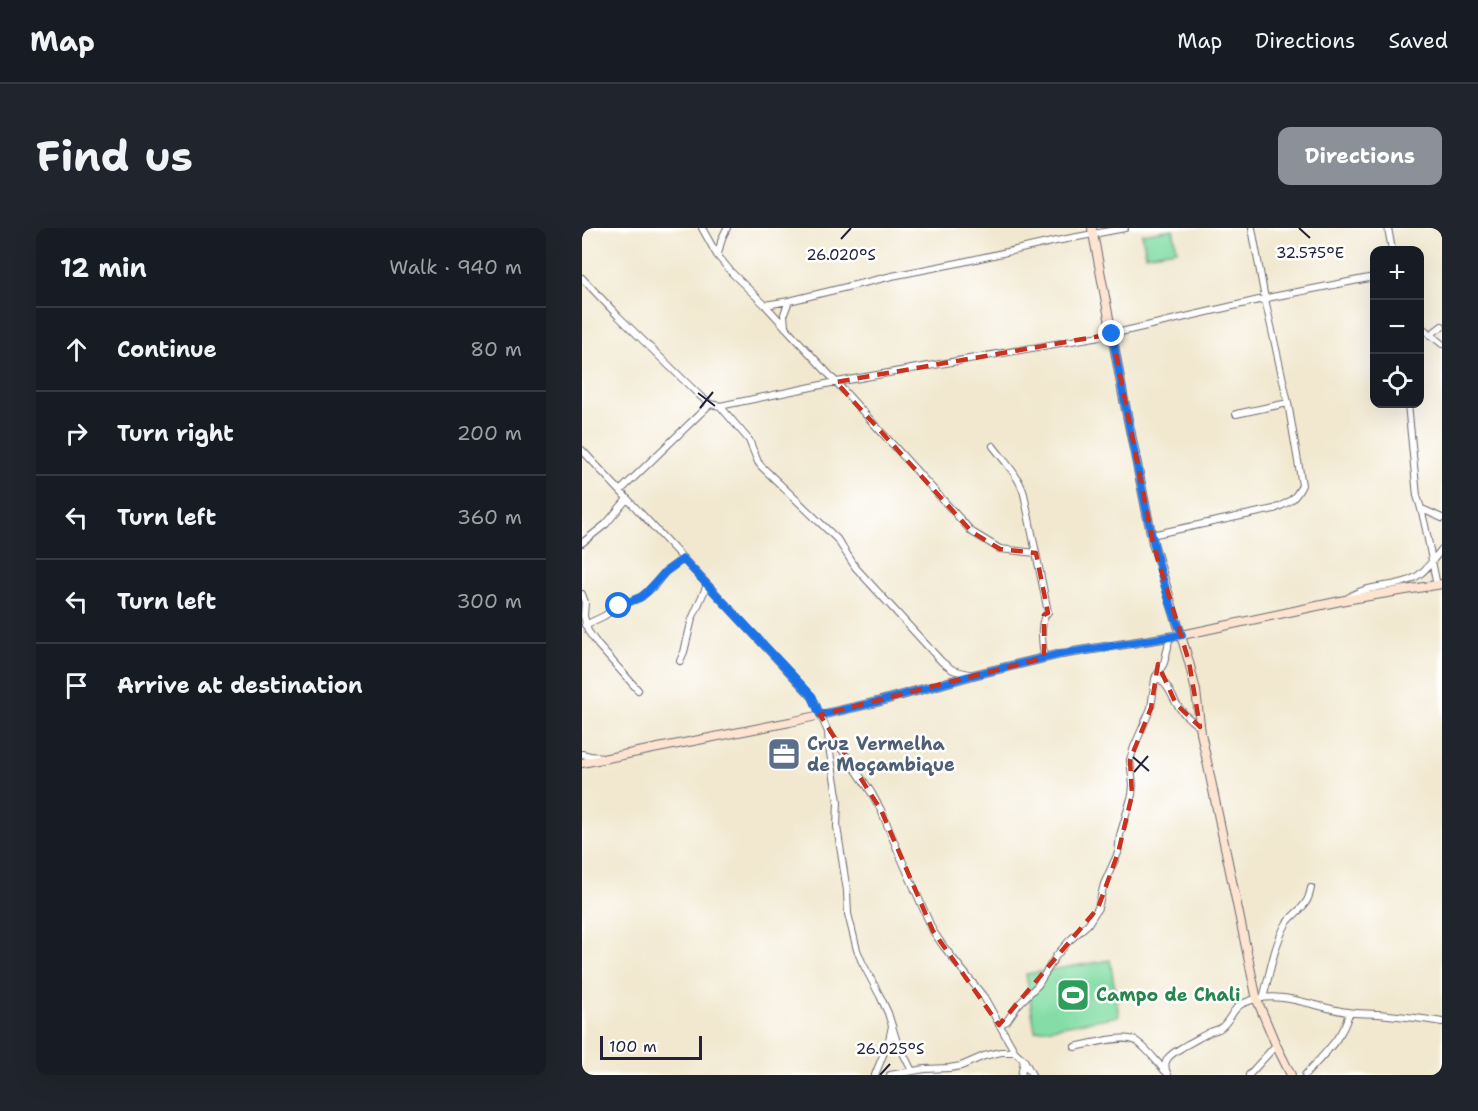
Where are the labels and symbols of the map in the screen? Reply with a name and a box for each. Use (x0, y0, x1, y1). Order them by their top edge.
text: 32.575°E (1276, 243, 1344, 263)
text: 26.020°S (806, 245, 876, 265)
route end (1098, 320, 1124, 346)
route start (605, 592, 631, 618)
place label: Cruz Vermelha de Moçambique (807, 732, 955, 777)
office icon: Cruz Vermelha de Moçambique (766, 736, 802, 772)
sports icon: Campo de Chali (1055, 977, 1091, 1013)
place label: Campo de Chali (1096, 983, 1240, 1007)
scale bar (600, 1033, 702, 1060)
text: 26.025°S (856, 1039, 924, 1059)

